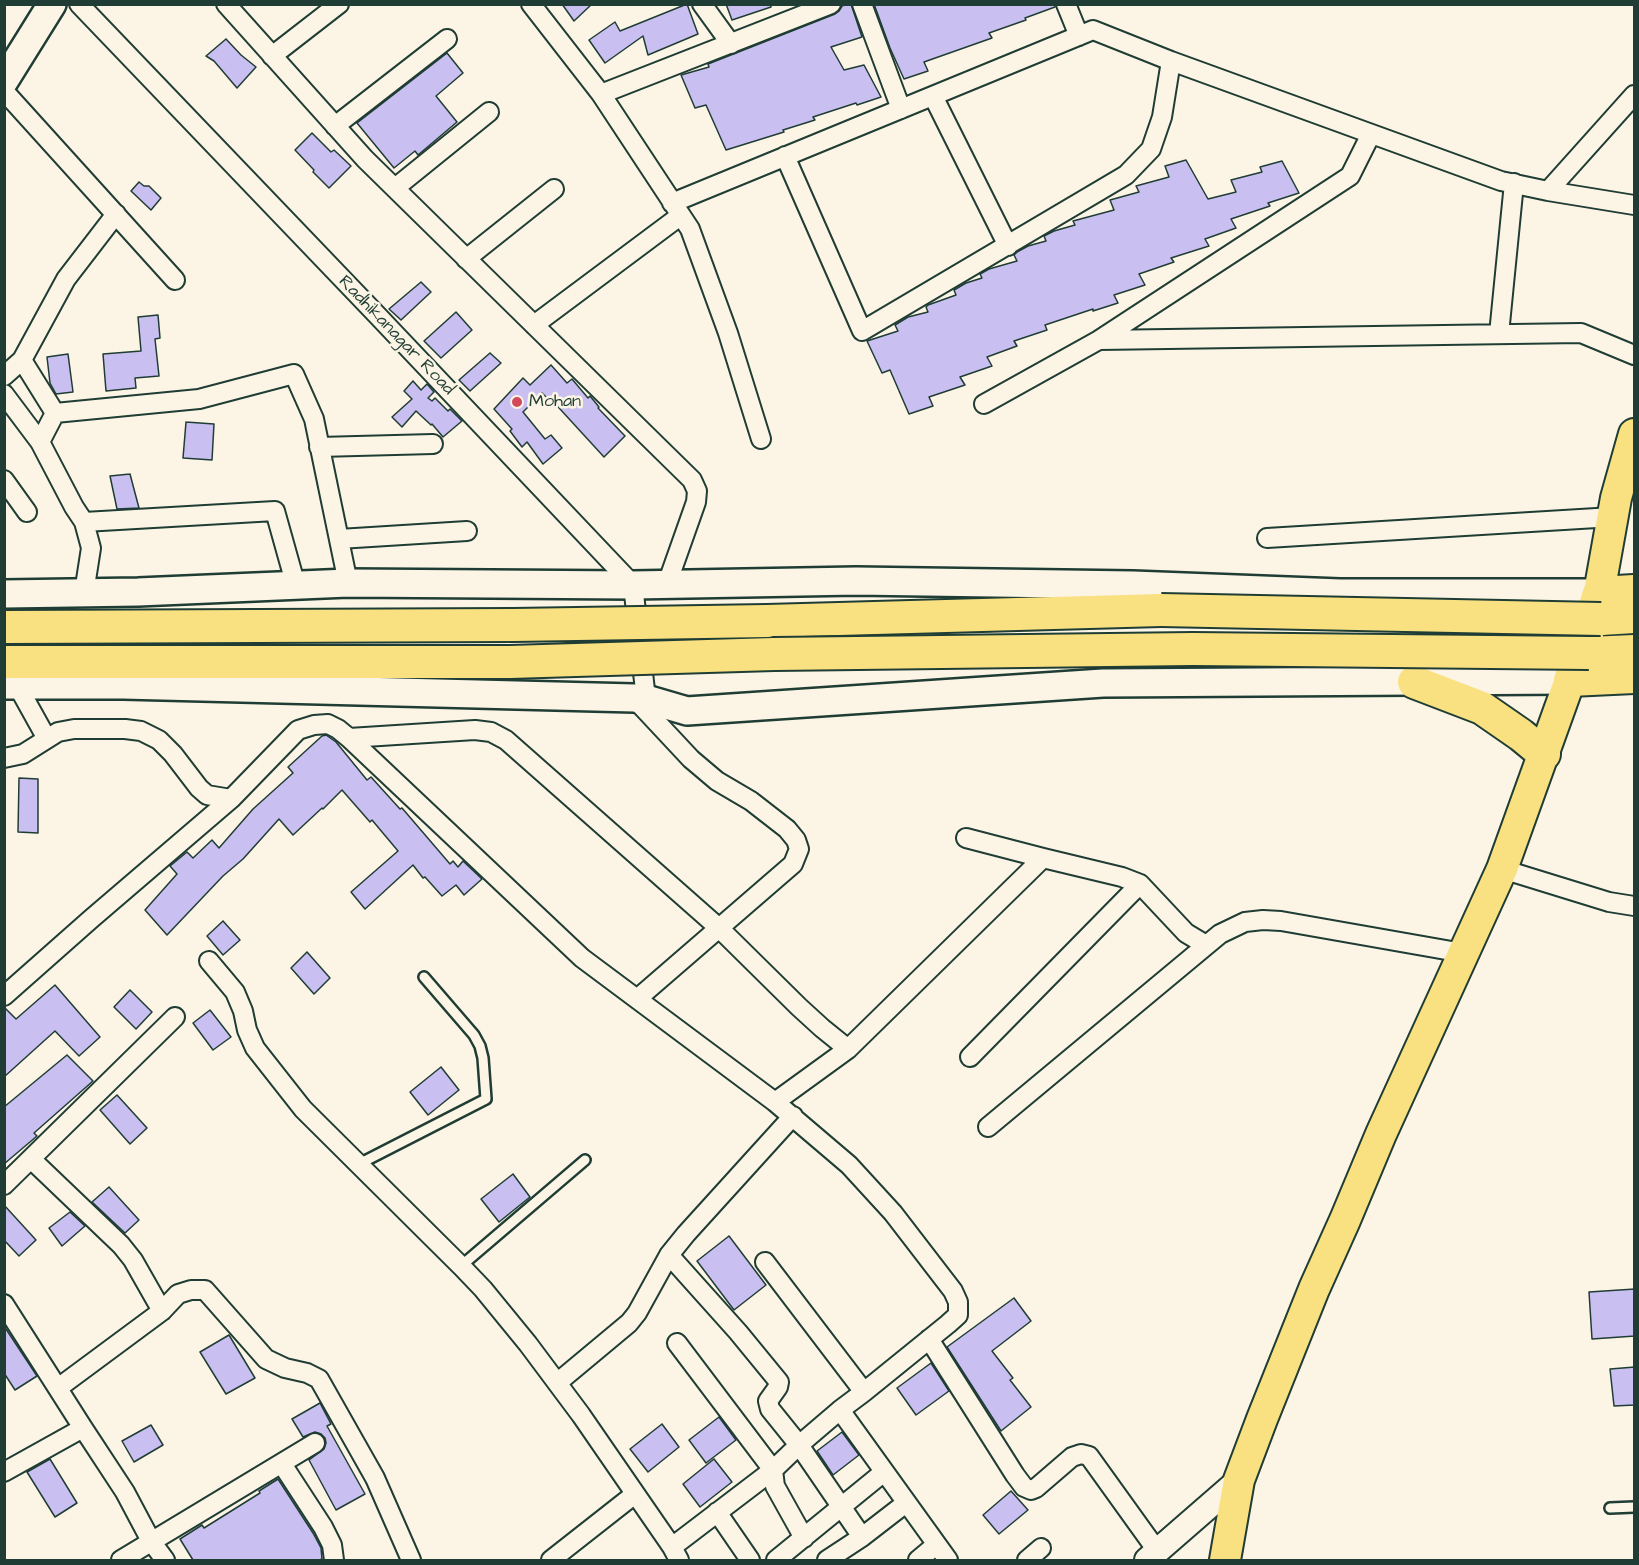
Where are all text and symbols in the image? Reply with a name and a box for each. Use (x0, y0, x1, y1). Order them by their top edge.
street label: Radhikanagar Road (333, 272, 459, 400)
place label: Mohan (529, 391, 581, 413)
marker: Mohan (510, 395, 524, 409)

